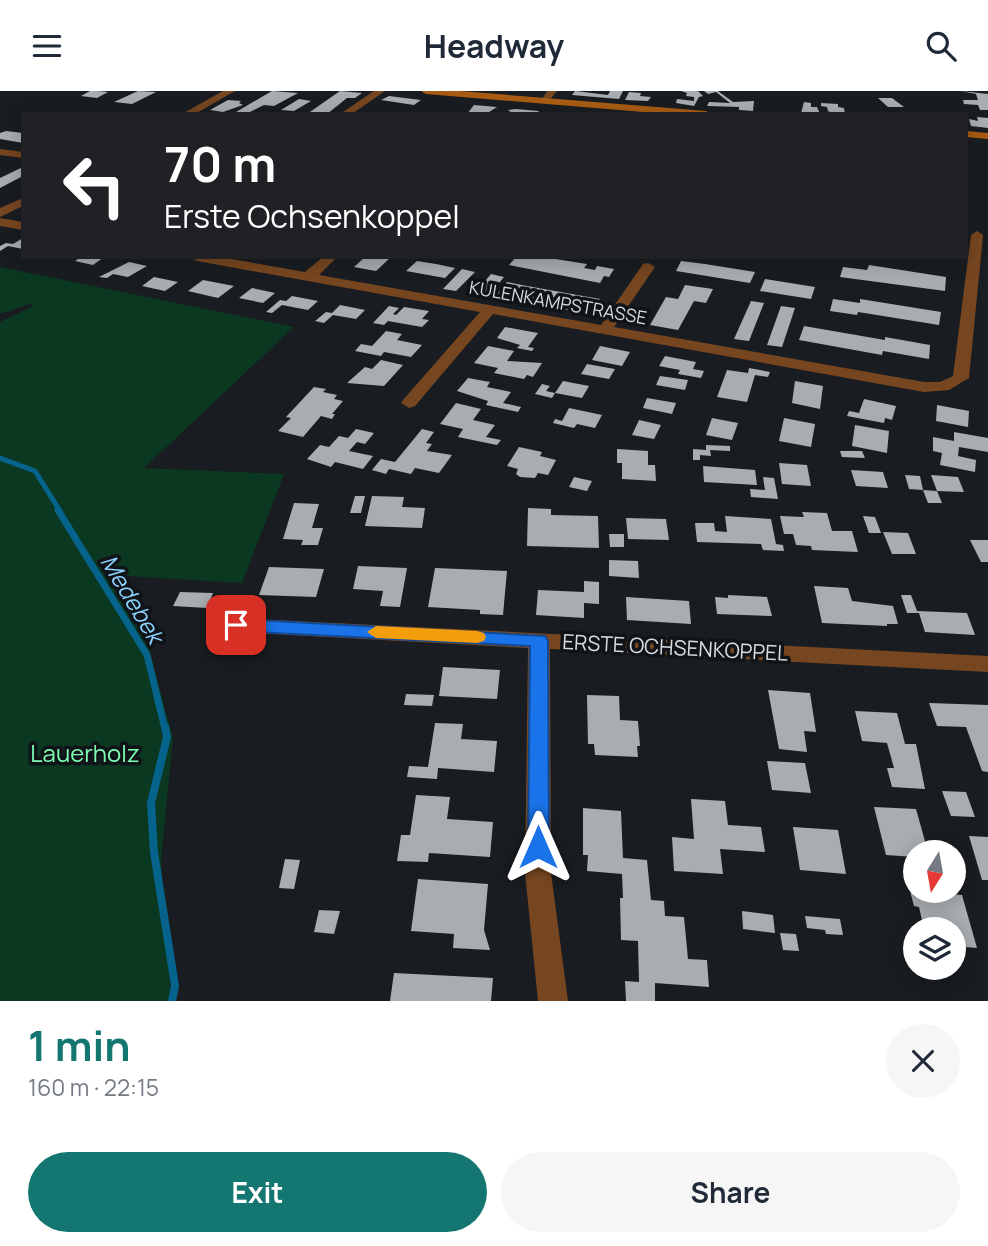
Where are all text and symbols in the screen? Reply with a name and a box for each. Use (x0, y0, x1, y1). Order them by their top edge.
text: Headway (424, 24, 564, 68)
icon: menu (28, 27, 66, 65)
icon: search (922, 27, 960, 65)
text: 70 m (164, 130, 276, 197)
icon: left (49, 140, 140, 231)
text: Erste Ochsenkoppel (164, 194, 460, 238)
street label: KULENKAMPSTRASSE (467, 275, 649, 329)
water label: Medebek (94, 548, 174, 652)
pin (206, 595, 266, 655)
icon: arrive (217, 606, 255, 644)
street label: ERSTE OCHSENKOPPEL (562, 627, 789, 667)
park label: Lauerholz (30, 736, 140, 769)
position arrow (501, 810, 575, 884)
north arrow (903, 840, 966, 903)
map controls (903, 840, 966, 980)
button: layers (903, 917, 966, 980)
text: 1 min (28, 1016, 131, 1074)
button: close (886, 1024, 960, 1098)
text: 160 m · 22:15 (28, 1071, 159, 1103)
button: Exit (28, 1152, 487, 1232)
button: Share (501, 1152, 960, 1232)

